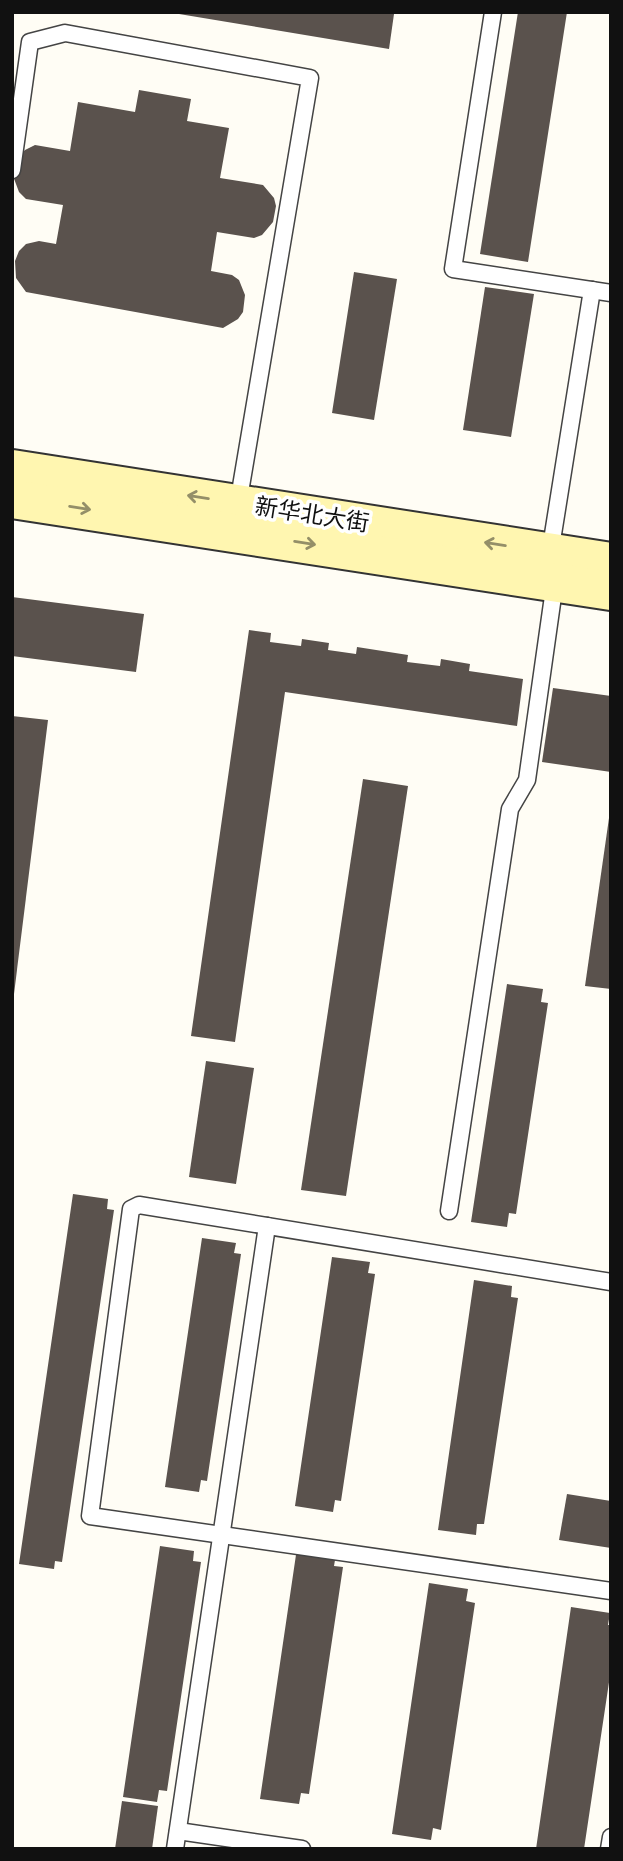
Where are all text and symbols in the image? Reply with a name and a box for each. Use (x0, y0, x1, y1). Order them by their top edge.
one-way arrow (187, 491, 209, 504)
street label: 新华北大街 (253, 494, 371, 536)
one-way arrow (68, 502, 91, 515)
one-way arrow (293, 537, 315, 550)
one-way arrow (484, 537, 507, 550)

